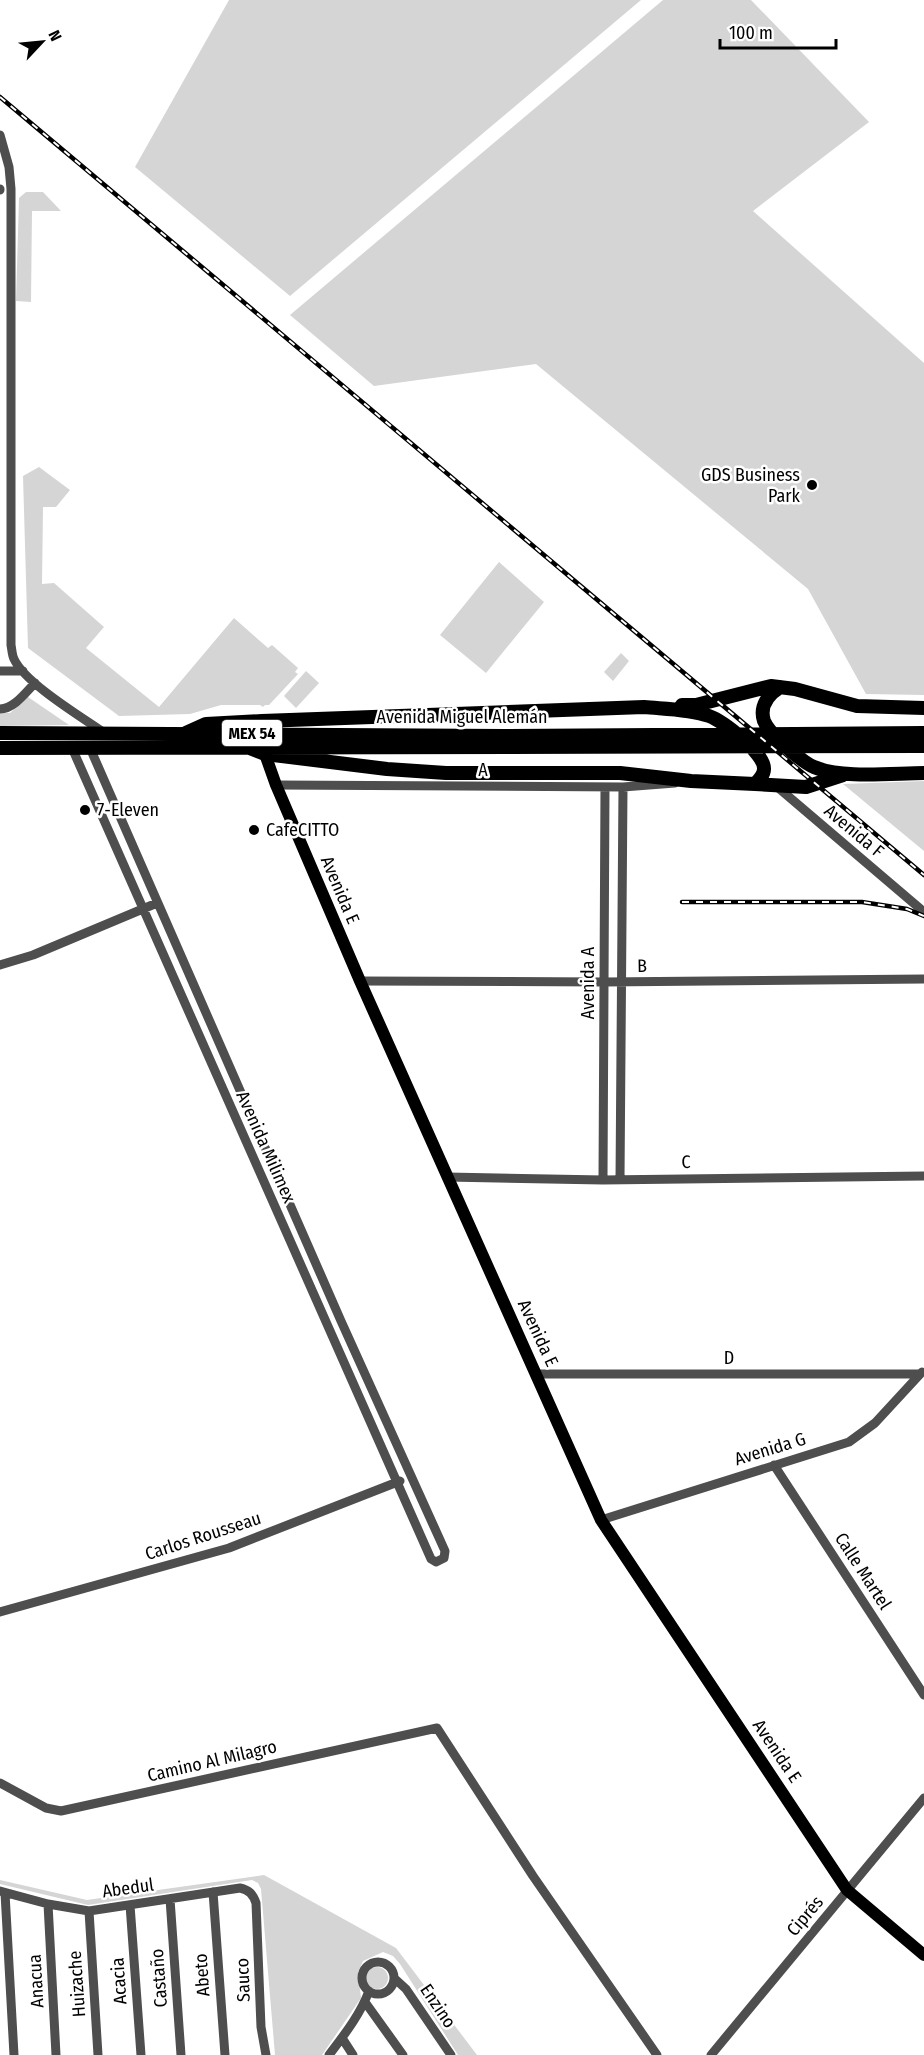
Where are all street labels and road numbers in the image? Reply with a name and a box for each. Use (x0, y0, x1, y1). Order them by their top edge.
street label: Avenida Miguel Alemán (376, 706, 548, 728)
road number: MEX 54 (222, 720, 282, 746)
street label: A (478, 759, 488, 781)
street label: Avenida F (820, 800, 888, 862)
street label: Avenida E (316, 853, 364, 927)
street label: Avenida A (577, 946, 599, 1019)
street label: B (637, 955, 647, 977)
street label: Avenida Milimex (232, 1088, 301, 1206)
street label: C (681, 1151, 691, 1173)
street label: Avenida E (513, 1296, 563, 1370)
street label: D (724, 1347, 734, 1369)
street label: Avenida G (732, 1428, 808, 1470)
street label: Carlos Rousseau (142, 1507, 264, 1565)
street label: Calle Martel (830, 1528, 896, 1614)
street label: Avenida E (748, 1715, 806, 1787)
street label: Camino Al Milagro (145, 1735, 279, 1787)
street label: Abedul (101, 1873, 155, 1902)
street label: Ciprés (782, 1891, 828, 1941)
street label: Castaño (146, 1948, 172, 2008)
street label: Huizache (64, 1950, 90, 2018)
street label: Abeto (190, 1953, 214, 1997)
street label: Anacua (24, 1954, 48, 2008)
street label: Acacia (106, 1957, 132, 2005)
street label: Sauco (231, 1958, 255, 2002)
street label: Enzino (415, 1980, 461, 2032)

